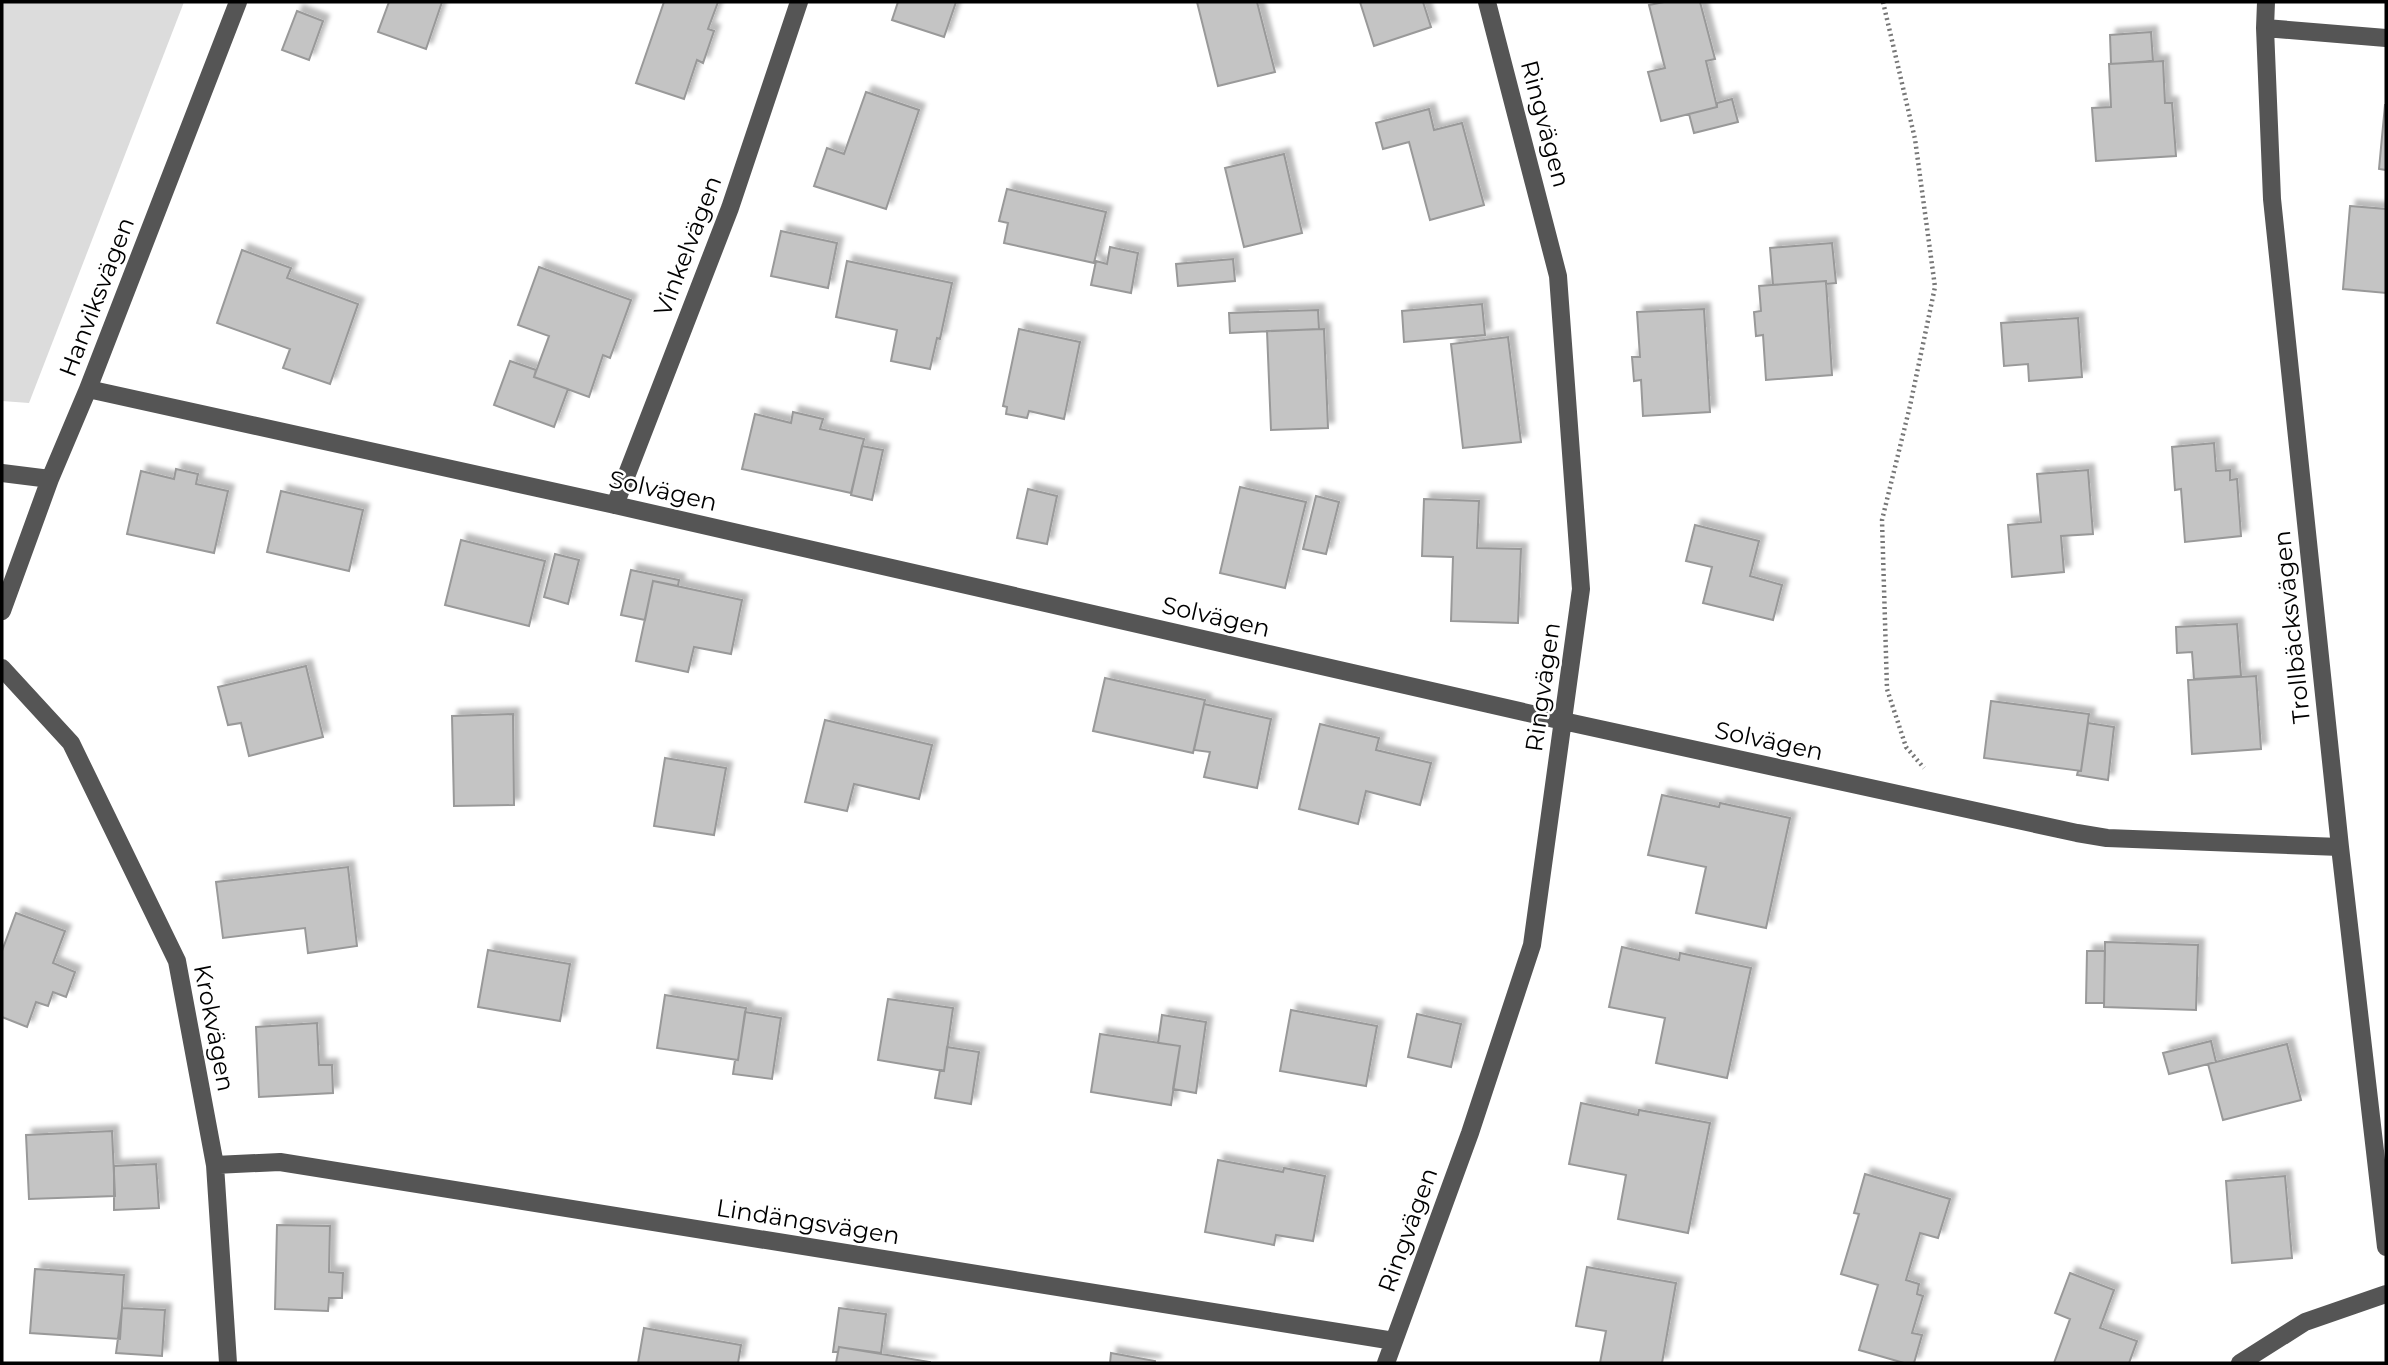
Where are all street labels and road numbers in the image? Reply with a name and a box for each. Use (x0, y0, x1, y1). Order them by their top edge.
street label: Ringvägen (1515, 57, 1576, 191)
street label: Vinkelvägen (648, 172, 728, 320)
street label: Hanviksvägen (53, 213, 140, 381)
street label: Solvägen (606, 464, 720, 517)
street label: Trollbäcksvägen (2267, 529, 2316, 725)
street label: Solvägen (1159, 590, 1273, 643)
street label: Ringvägen (1519, 620, 1566, 753)
street label: Solvägen (1712, 715, 1826, 766)
street label: Krokvägen (188, 962, 241, 1094)
street label: Ringvägen (1372, 1164, 1443, 1296)
street label: Lindängsvägen (714, 1193, 902, 1250)

